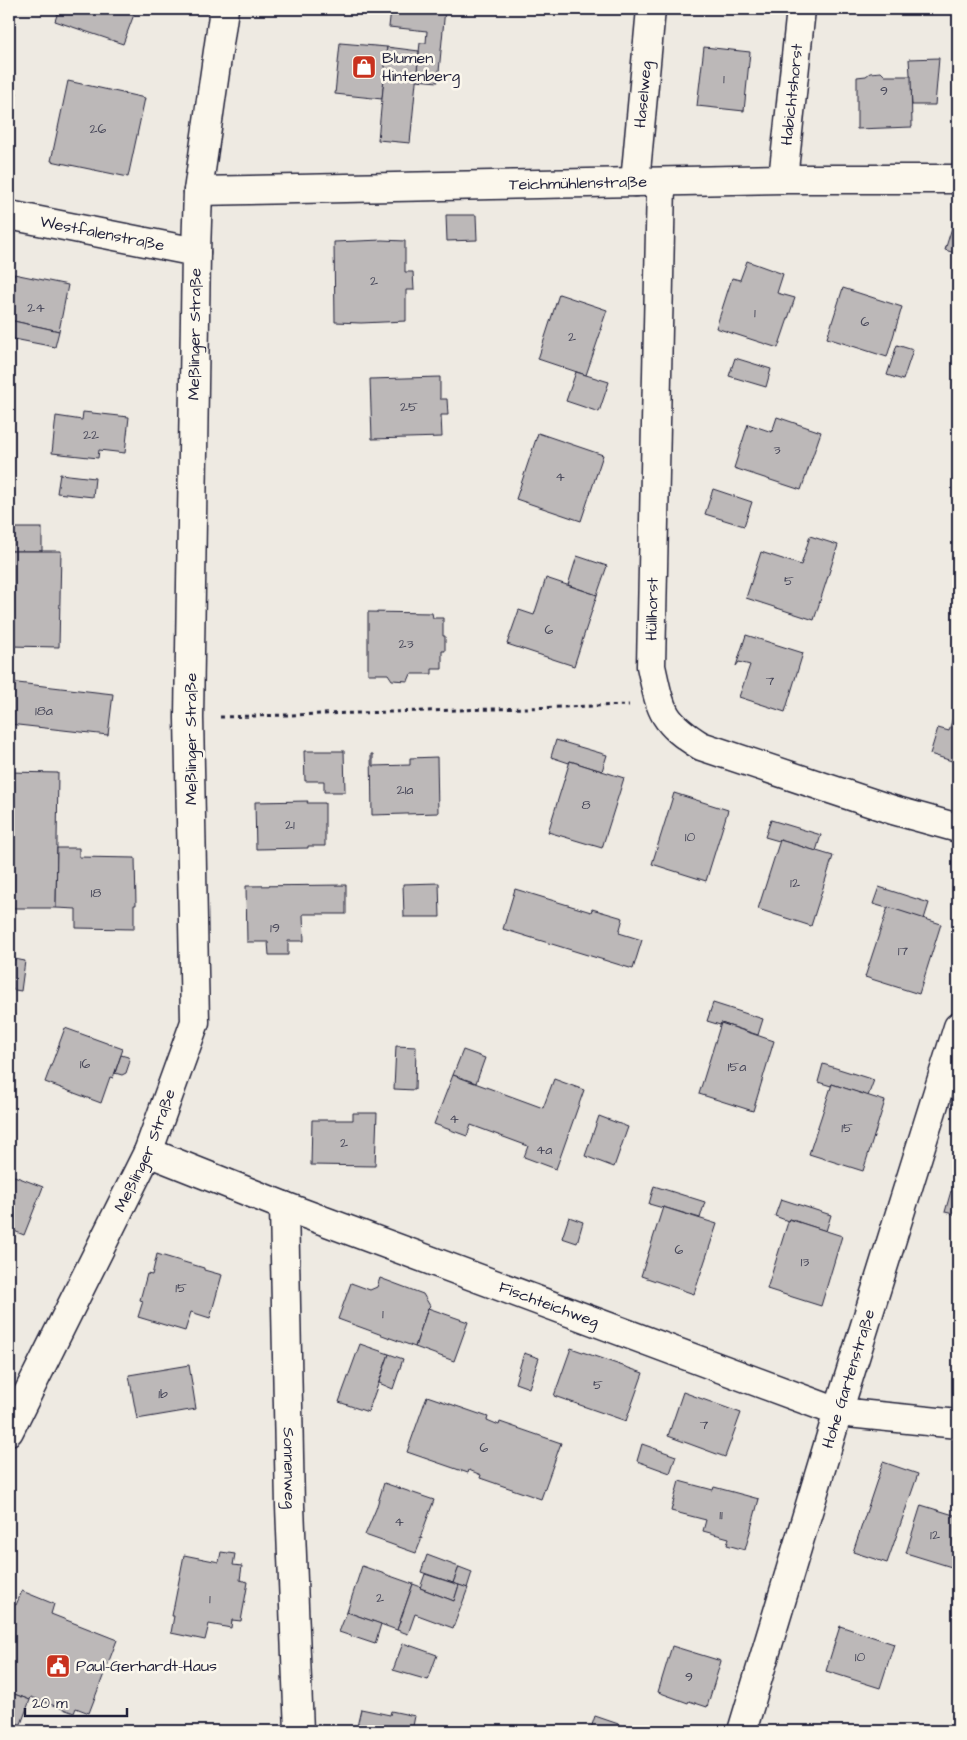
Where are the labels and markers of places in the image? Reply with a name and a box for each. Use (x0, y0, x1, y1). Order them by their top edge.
place label: Blumen Hintenberg (382, 47, 460, 88)
shop icon: Blumen Hintenberg (351, 54, 377, 80)
public building icon: Paul-Gerhardt-Haus (45, 1653, 71, 1679)
place label: Paul-Gerhardt-Haus (76, 1655, 217, 1677)

